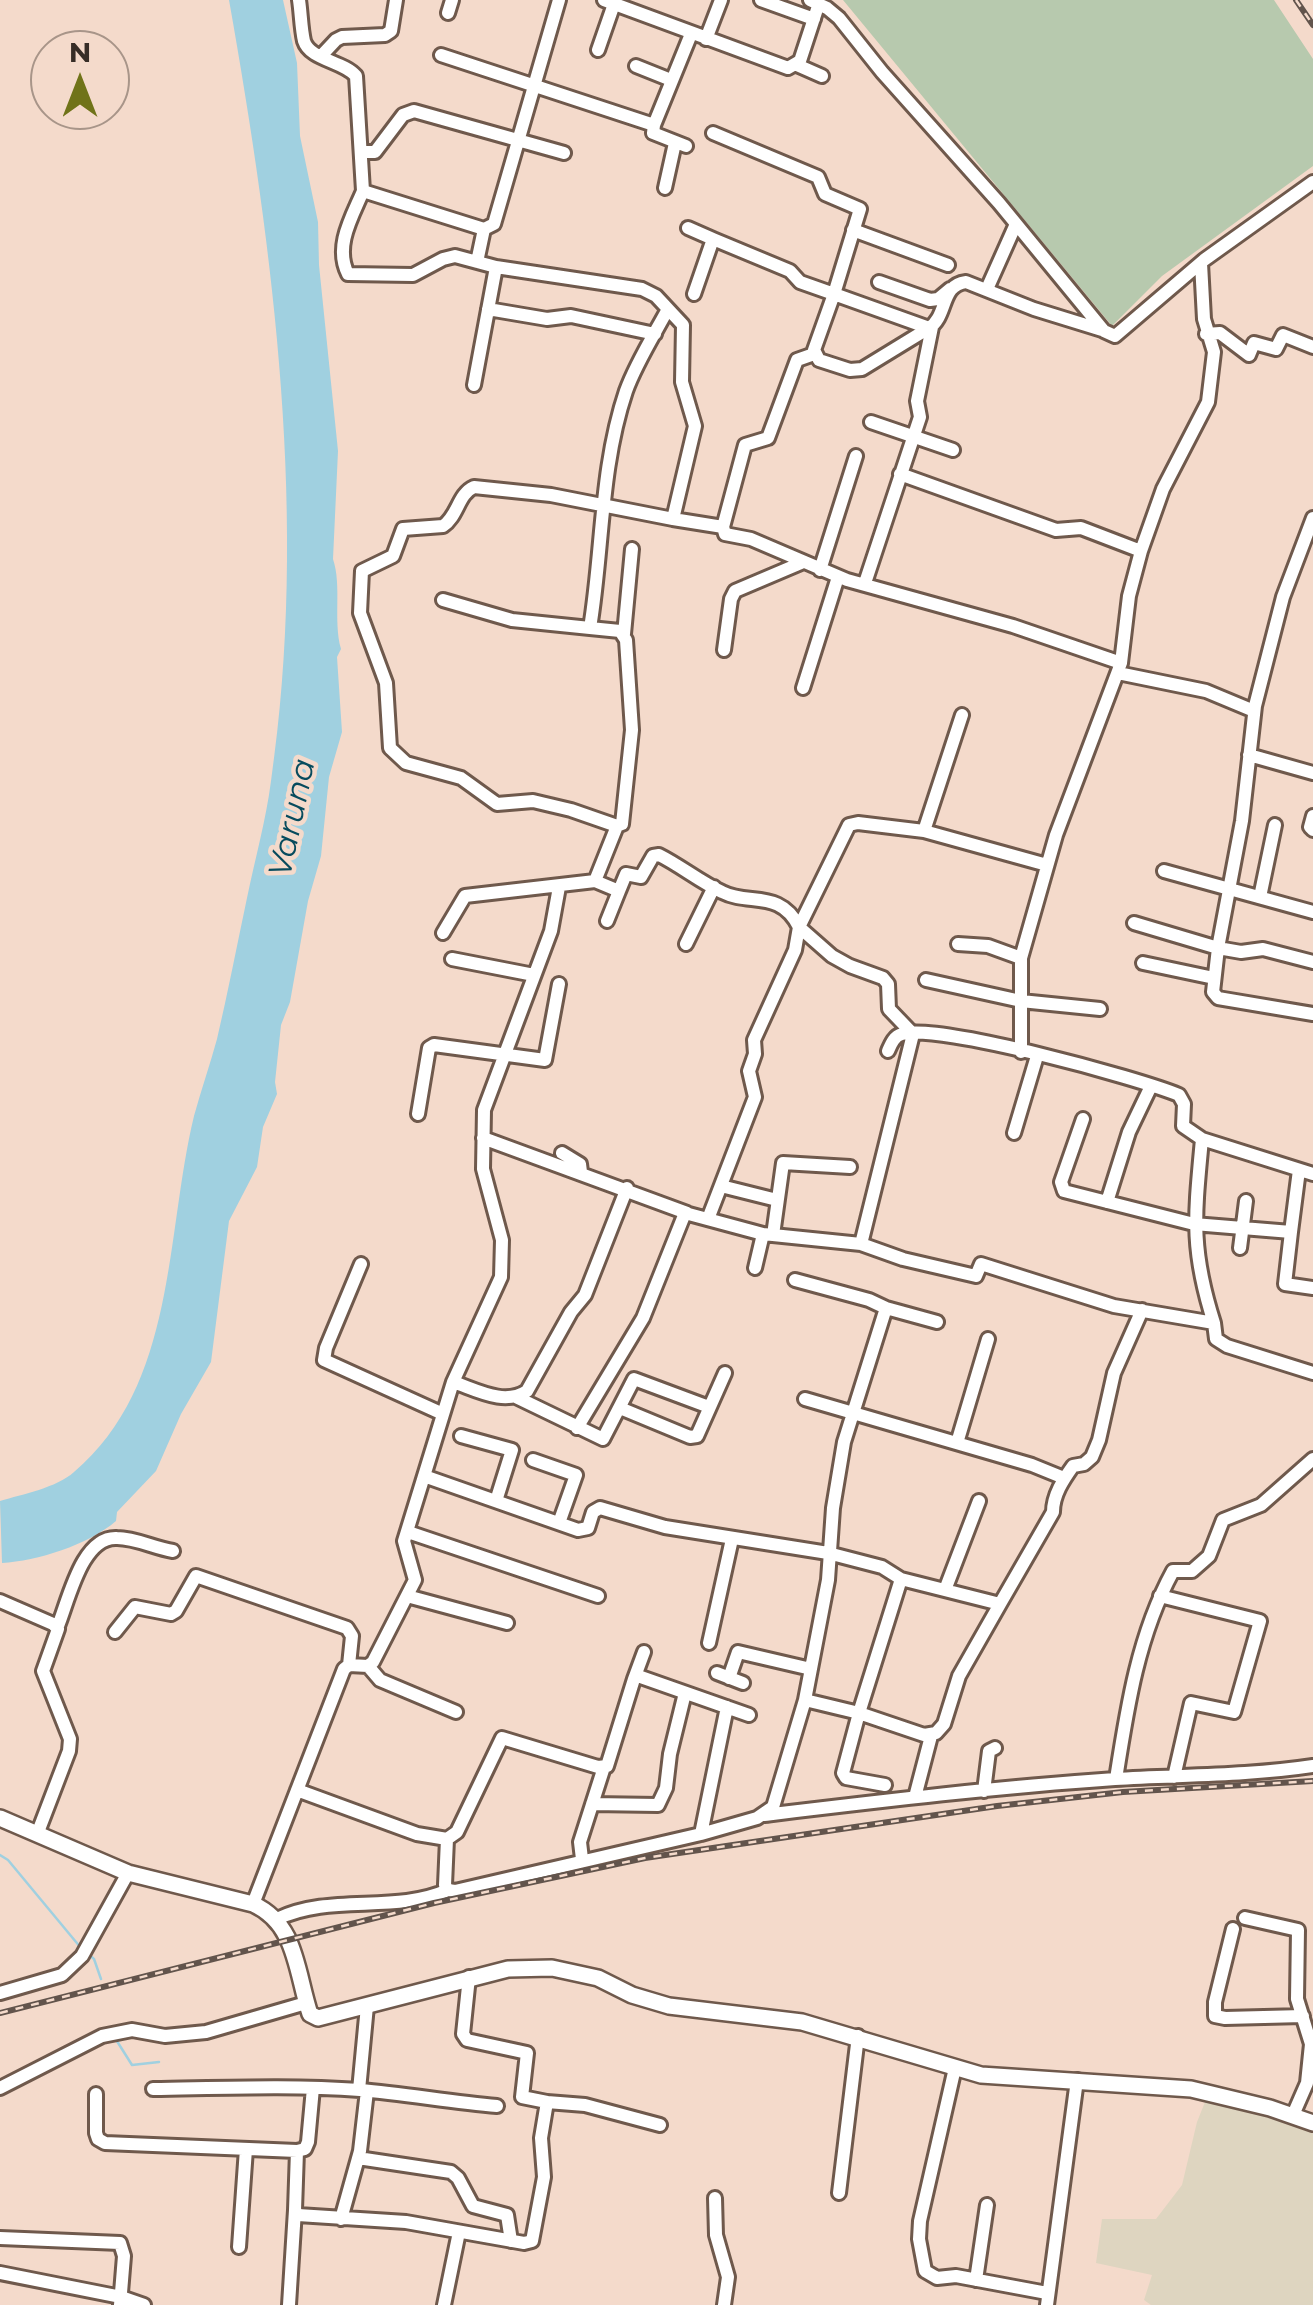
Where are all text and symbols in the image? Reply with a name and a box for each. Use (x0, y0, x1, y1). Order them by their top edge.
north arrow (30, 30, 130, 130)
text: N (69, 35, 91, 69)
water label: Varuna (262, 755, 324, 881)

